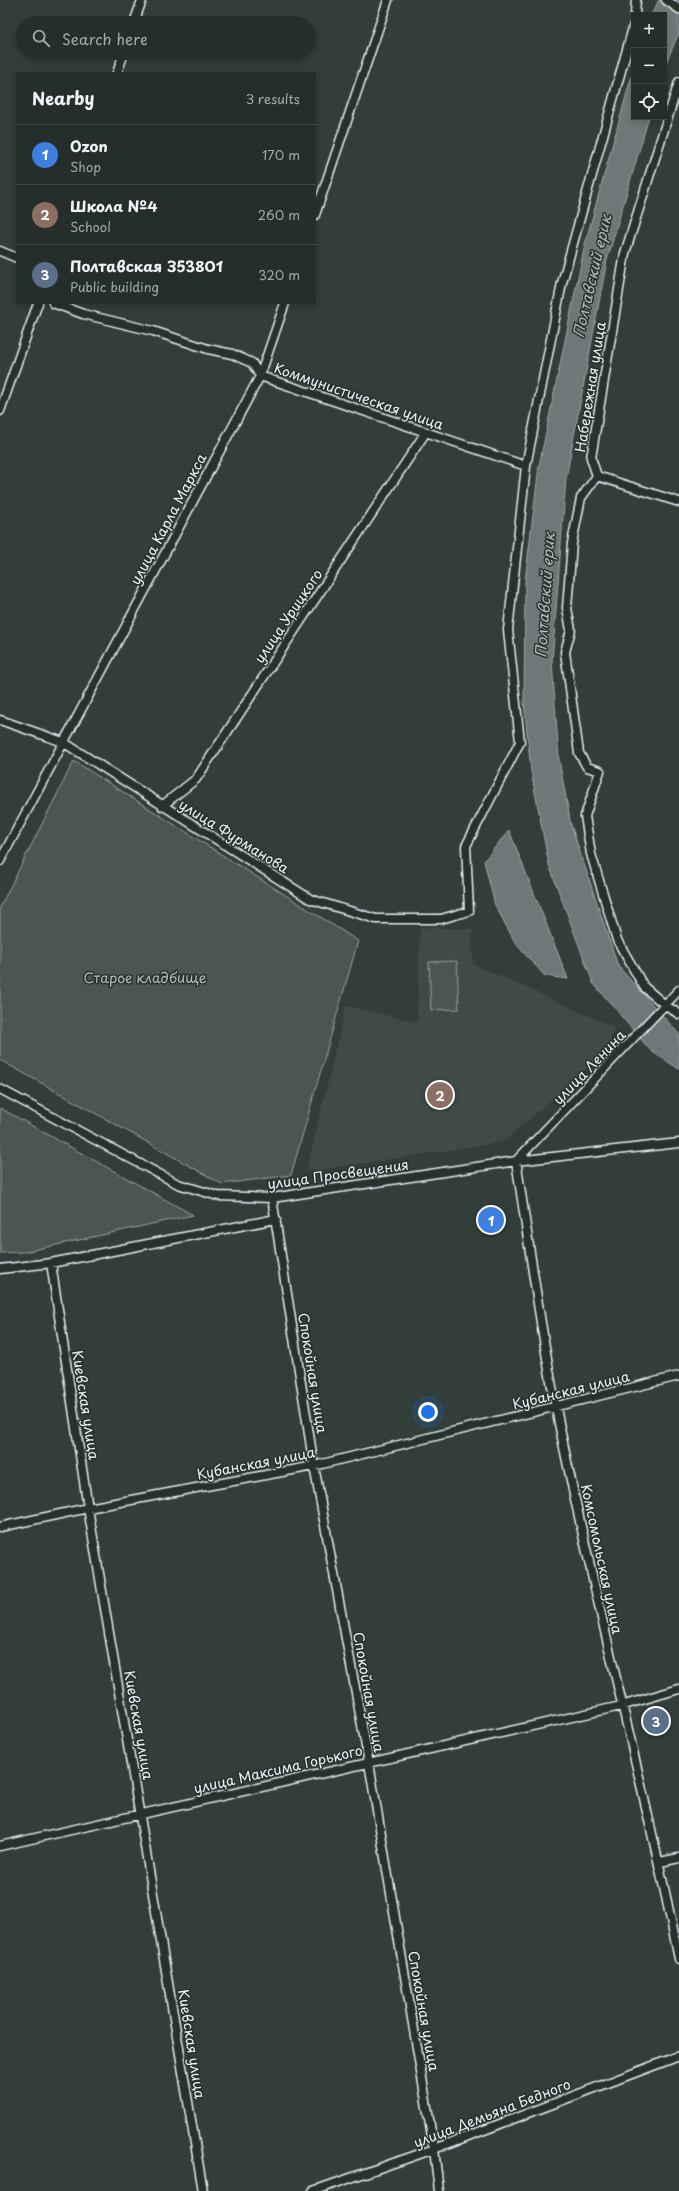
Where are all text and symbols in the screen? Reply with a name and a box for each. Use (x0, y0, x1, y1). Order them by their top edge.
map controls (631, 12, 667, 120)
button: + (631, 12, 667, 48)
search box (16, 16, 316, 60)
icon: search (30, 27, 52, 49)
text: Search here (62, 27, 148, 50)
button: − (631, 48, 667, 84)
button: locate (631, 84, 667, 120)
text: Nearby (32, 85, 94, 111)
text: 3 results (246, 89, 300, 108)
text: Ozon (70, 134, 108, 157)
text: 1 (42, 145, 48, 164)
text: 170 m (262, 145, 300, 164)
text: Shop (70, 157, 101, 176)
text: Школа №4 (70, 194, 157, 217)
text: 2 (40, 205, 50, 224)
text: 260 m (258, 205, 300, 224)
water label: Полтавский ерик (566, 211, 617, 340)
text: School (70, 217, 111, 236)
text: Полтавская 353801 (70, 254, 223, 277)
text: 3 (41, 265, 49, 284)
text: 320 m (258, 265, 300, 284)
text: Public building (70, 277, 159, 296)
street label: Набережная улица (569, 320, 611, 454)
street label: Коммунистическая улица (271, 357, 447, 435)
street label: улица Карла Маркса (124, 449, 212, 588)
water label: Полтавский ерик (528, 531, 560, 658)
street label: улица Урицкого (249, 565, 327, 667)
street label: улица Фурманова (175, 794, 293, 879)
park label: Старое кладбище (83, 967, 207, 988)
street label: улица Ленина (548, 1025, 630, 1109)
pin: 2 (427, 1080, 453, 1110)
street label: улица Просвещения (266, 1154, 410, 1194)
pin: 1 (478, 1205, 504, 1235)
street label: Спокойная улица (293, 1311, 333, 1435)
street label: Киевская улица (67, 1349, 105, 1462)
street label: Кубанская улица (510, 1365, 632, 1415)
your location (418, 1402, 438, 1422)
street label: Кубанская улица (195, 1441, 317, 1485)
street label: Комсомольская улица (576, 1482, 628, 1636)
street label: Спокойная улица (348, 1630, 390, 1754)
street label: Киевская улица (119, 1669, 159, 1782)
pin: 3 (643, 1706, 669, 1736)
street label: улица Максима Горького (191, 1739, 365, 1799)
street label: Спокойная улица (403, 1949, 445, 2073)
street label: Киевская улица (173, 1988, 211, 2101)
street label: улица Демьяна Бедного (410, 2073, 574, 2153)

